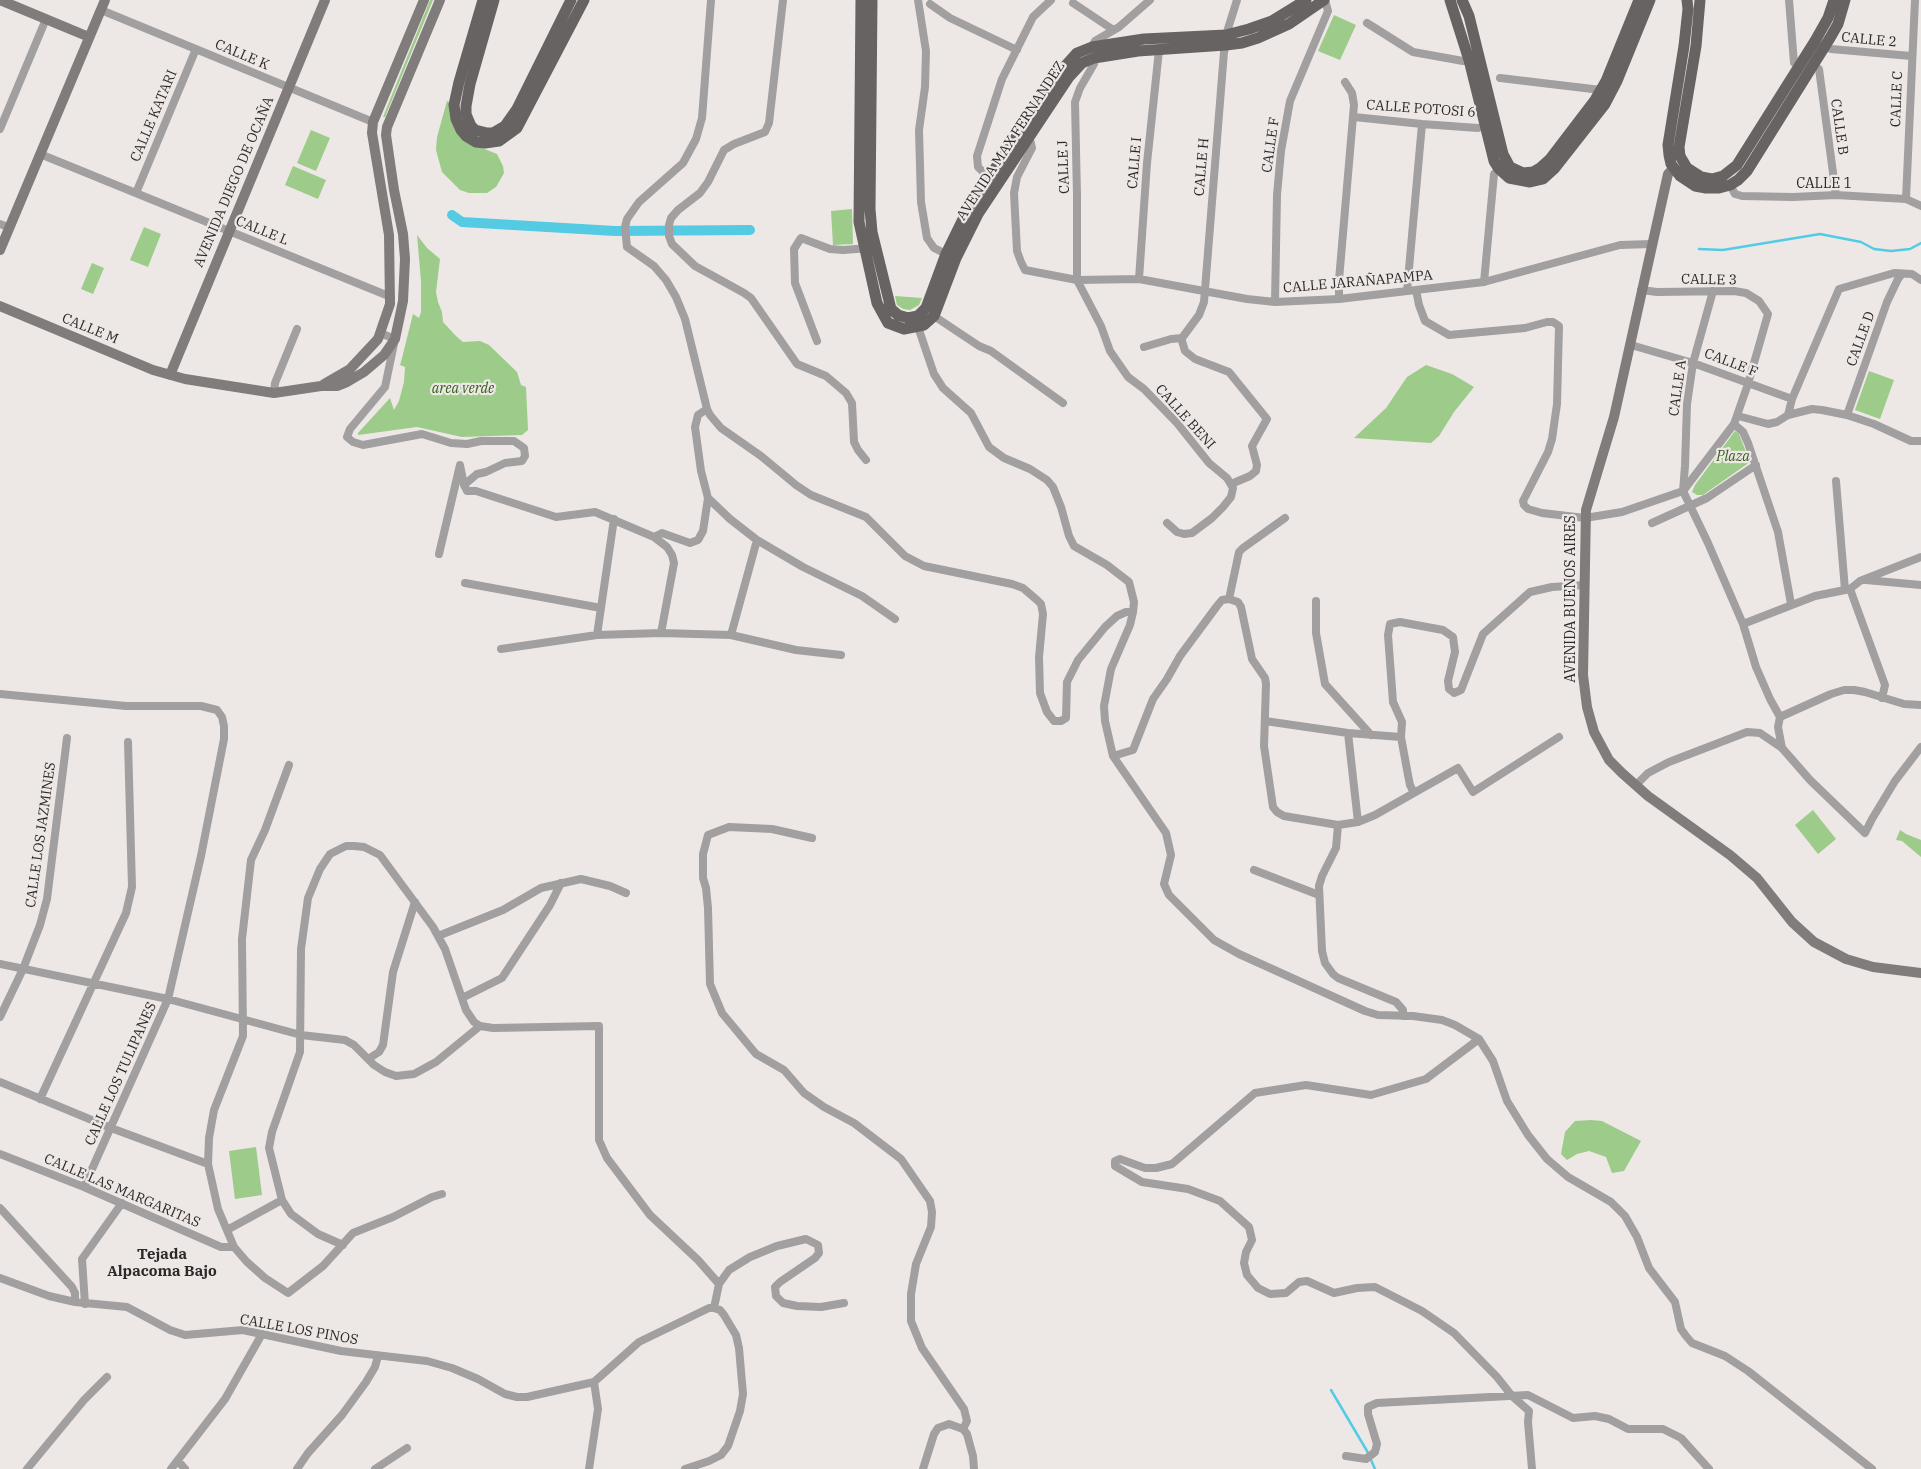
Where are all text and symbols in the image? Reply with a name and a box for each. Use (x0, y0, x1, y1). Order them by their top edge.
street label: CALLE 2 (1841, 29, 1897, 51)
street label: CALLE K (212, 36, 272, 74)
street label: AVENIDA MAX FERNANDEZ (953, 58, 1069, 224)
street label: CALLE KATARI (127, 67, 181, 165)
street label: CALLE C (1888, 71, 1906, 127)
street label: AVENIDA DIEGO DE OCAÑA (190, 94, 278, 270)
street label: CALLE POTOSI 6 (1366, 97, 1476, 121)
street label: CALLE B (1827, 98, 1851, 156)
street label: CALLE F (1259, 116, 1283, 174)
street label: CALLE I (1124, 136, 1146, 190)
street label: CALLE H (1191, 137, 1213, 197)
street label: CALLE J (1055, 140, 1073, 194)
street label: CALLE 1 (1796, 176, 1852, 192)
street label: CALLE L (233, 213, 291, 249)
street label: CALLE JARAÑAPAMPA (1282, 267, 1434, 297)
street label: CALLE 3 (1681, 271, 1737, 289)
street label: CALLE D (1843, 309, 1879, 369)
street label: CALLE M (59, 310, 121, 348)
street label: CALLE F (1702, 345, 1760, 381)
street label: CALLE A (1666, 359, 1690, 417)
park label: area verde (432, 381, 494, 397)
street label: CALLE BENI (1152, 381, 1218, 453)
park label: Plaza (1716, 449, 1750, 465)
street label: AVENIDA BUENOS AIRES (1563, 515, 1579, 683)
street label: CALLE LOS JAZMINES (22, 761, 60, 909)
street label: CALLE LOS TULIPANES (82, 1000, 160, 1148)
street label: CALLE LAS MARGARITAS (41, 1150, 203, 1232)
district label: Tejada Alpacoma Bajo (107, 1246, 217, 1281)
street label: CALLE LOS PINOS (239, 1311, 359, 1349)

